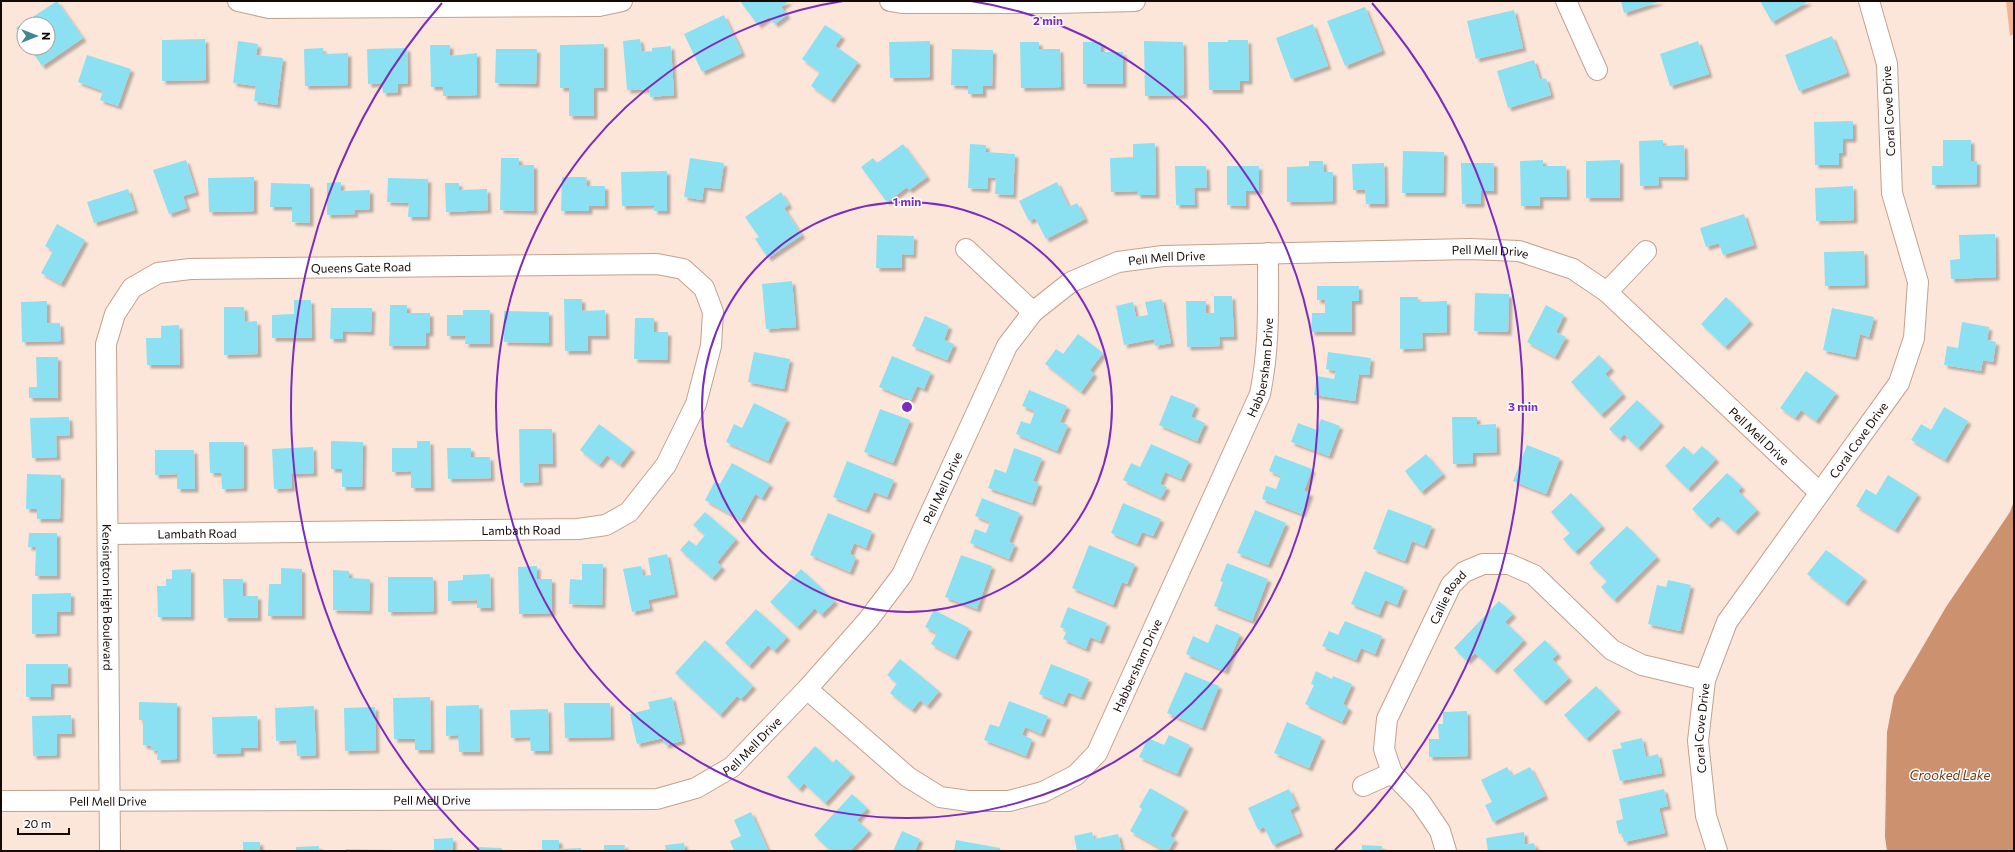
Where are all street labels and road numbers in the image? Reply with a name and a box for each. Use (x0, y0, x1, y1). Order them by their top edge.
street label: Coral Cove Drive (1879, 65, 1897, 157)
street label: Pell Mell Drive (1452, 242, 1531, 261)
street label: Pell Mell Drive (1127, 248, 1205, 268)
street label: Queens Gate Road (311, 259, 411, 275)
street label: Habbersham Drive (1244, 318, 1275, 419)
street label: Coral Cove Drive (1826, 399, 1890, 481)
street label: Pell Mell Drive (1726, 404, 1792, 467)
street label: Pell Mell Drive (920, 450, 965, 526)
street label: Lambath Road (481, 522, 561, 537)
street label: Kensington High Boulevard (100, 524, 116, 671)
street label: Lambath Road (157, 526, 237, 540)
street label: Callie Road (1426, 567, 1469, 626)
street label: Habbersham Drive (1110, 616, 1164, 714)
street label: Coral Cove Drive (1691, 682, 1712, 774)
street label: Pell Mell Drive (720, 713, 784, 778)
street label: Pell Mell Drive (393, 793, 471, 807)
street label: Pell Mell Drive (69, 794, 147, 808)

